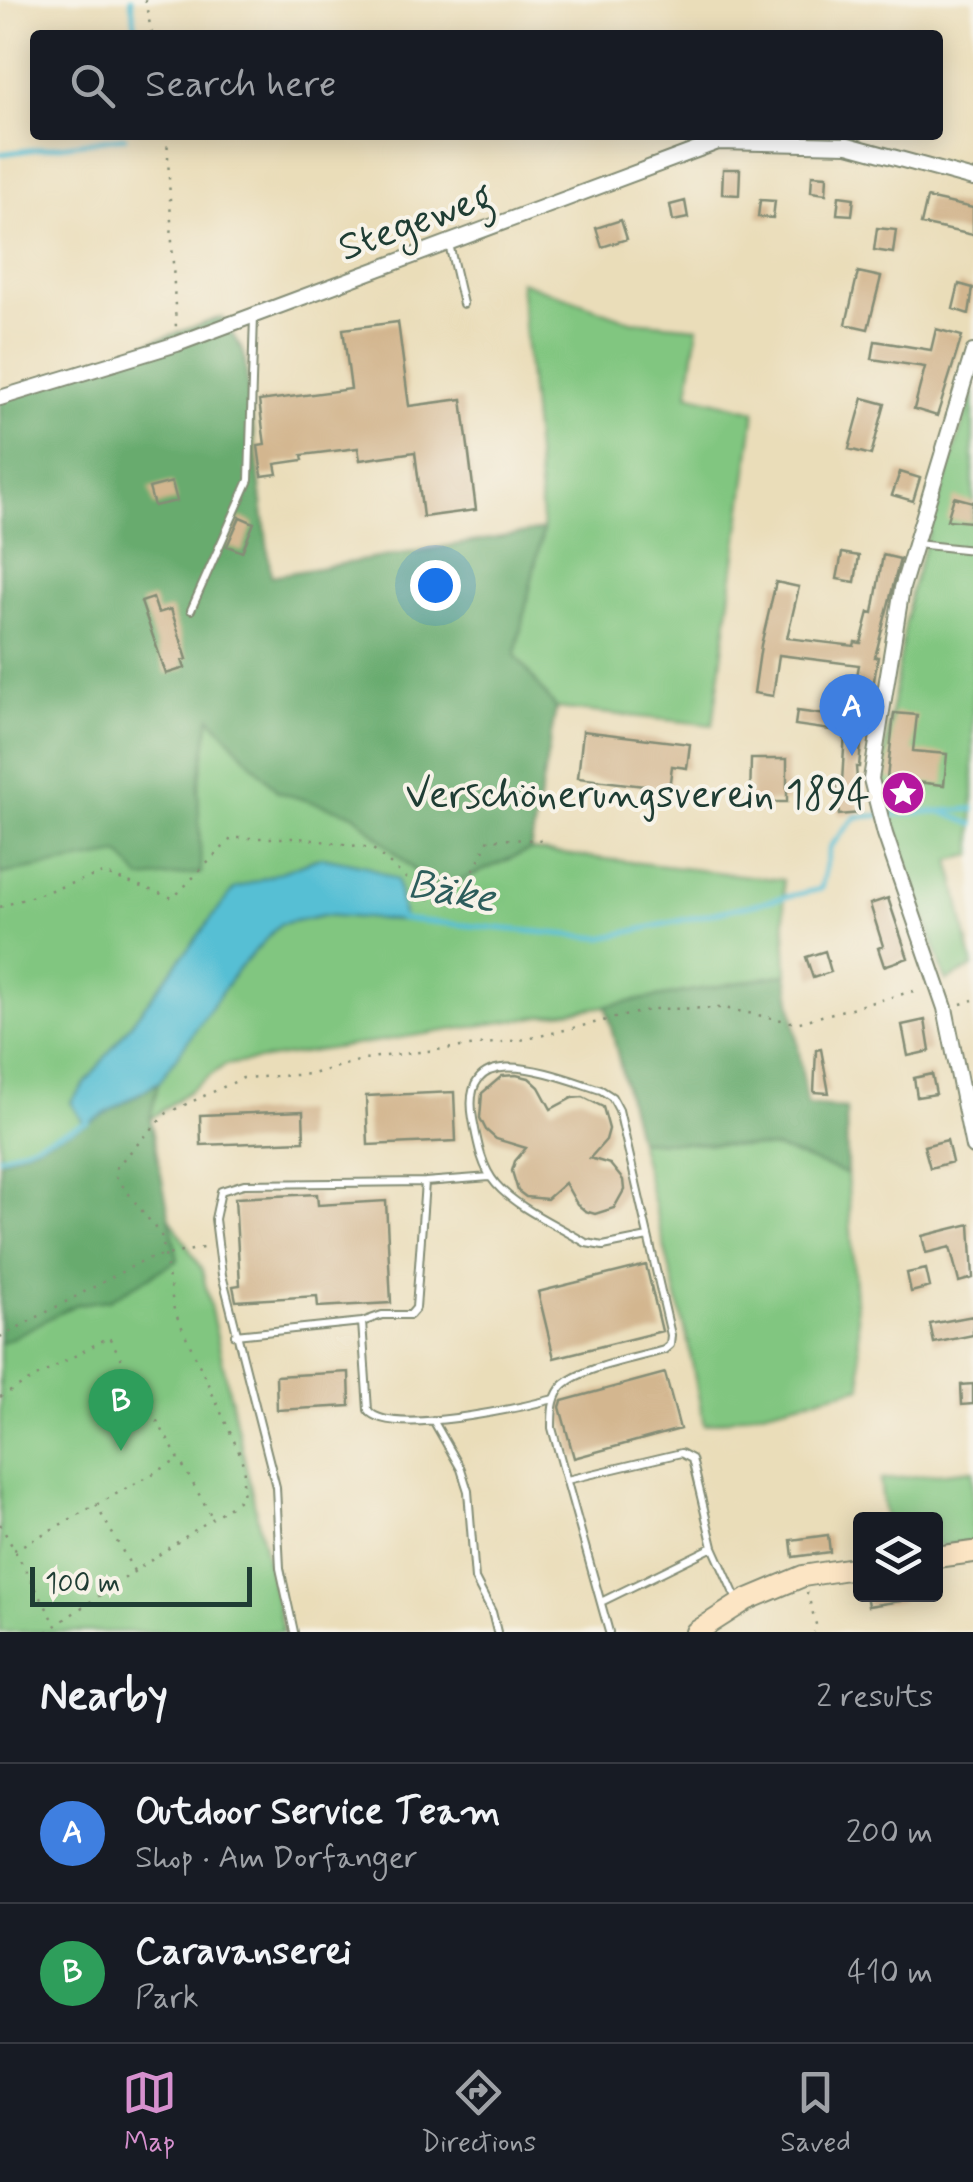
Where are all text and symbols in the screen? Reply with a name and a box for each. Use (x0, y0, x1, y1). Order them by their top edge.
search box (30, 30, 943, 140)
icon: search (65, 58, 120, 113)
text: Search here (145, 61, 336, 110)
street label: Stegeweg (332, 171, 502, 278)
your location (410, 560, 461, 611)
pin: A (820, 674, 884, 756)
place label: Verschönerungsverein 1894 (405, 770, 870, 822)
place icon: Verschönerungsverein 1894 (880, 770, 926, 816)
water label: Bäke (403, 858, 501, 927)
pin: B (88, 1368, 154, 1451)
map controls (853, 1512, 943, 1602)
button: layers (853, 1512, 943, 1602)
scale bar (30, 1562, 252, 1606)
text: 100 m (45, 1566, 120, 1603)
text: Nearby (40, 1670, 168, 1725)
text: 2 results (816, 1676, 933, 1718)
text: Outdoor Service Team (135, 1788, 500, 1837)
text: A (62, 1812, 83, 1854)
text: 200 m (846, 1812, 933, 1854)
text: Shop · Am Dorfanger (135, 1837, 418, 1879)
text: Caravanserei (135, 1928, 351, 1977)
text: B (62, 1952, 83, 1994)
text: 410 m (847, 1952, 933, 1994)
text: Park (135, 1977, 199, 2019)
tab: Map (122, 2065, 177, 2162)
tab: Directions (421, 2065, 536, 2162)
tab: Saved (780, 2065, 851, 2162)

